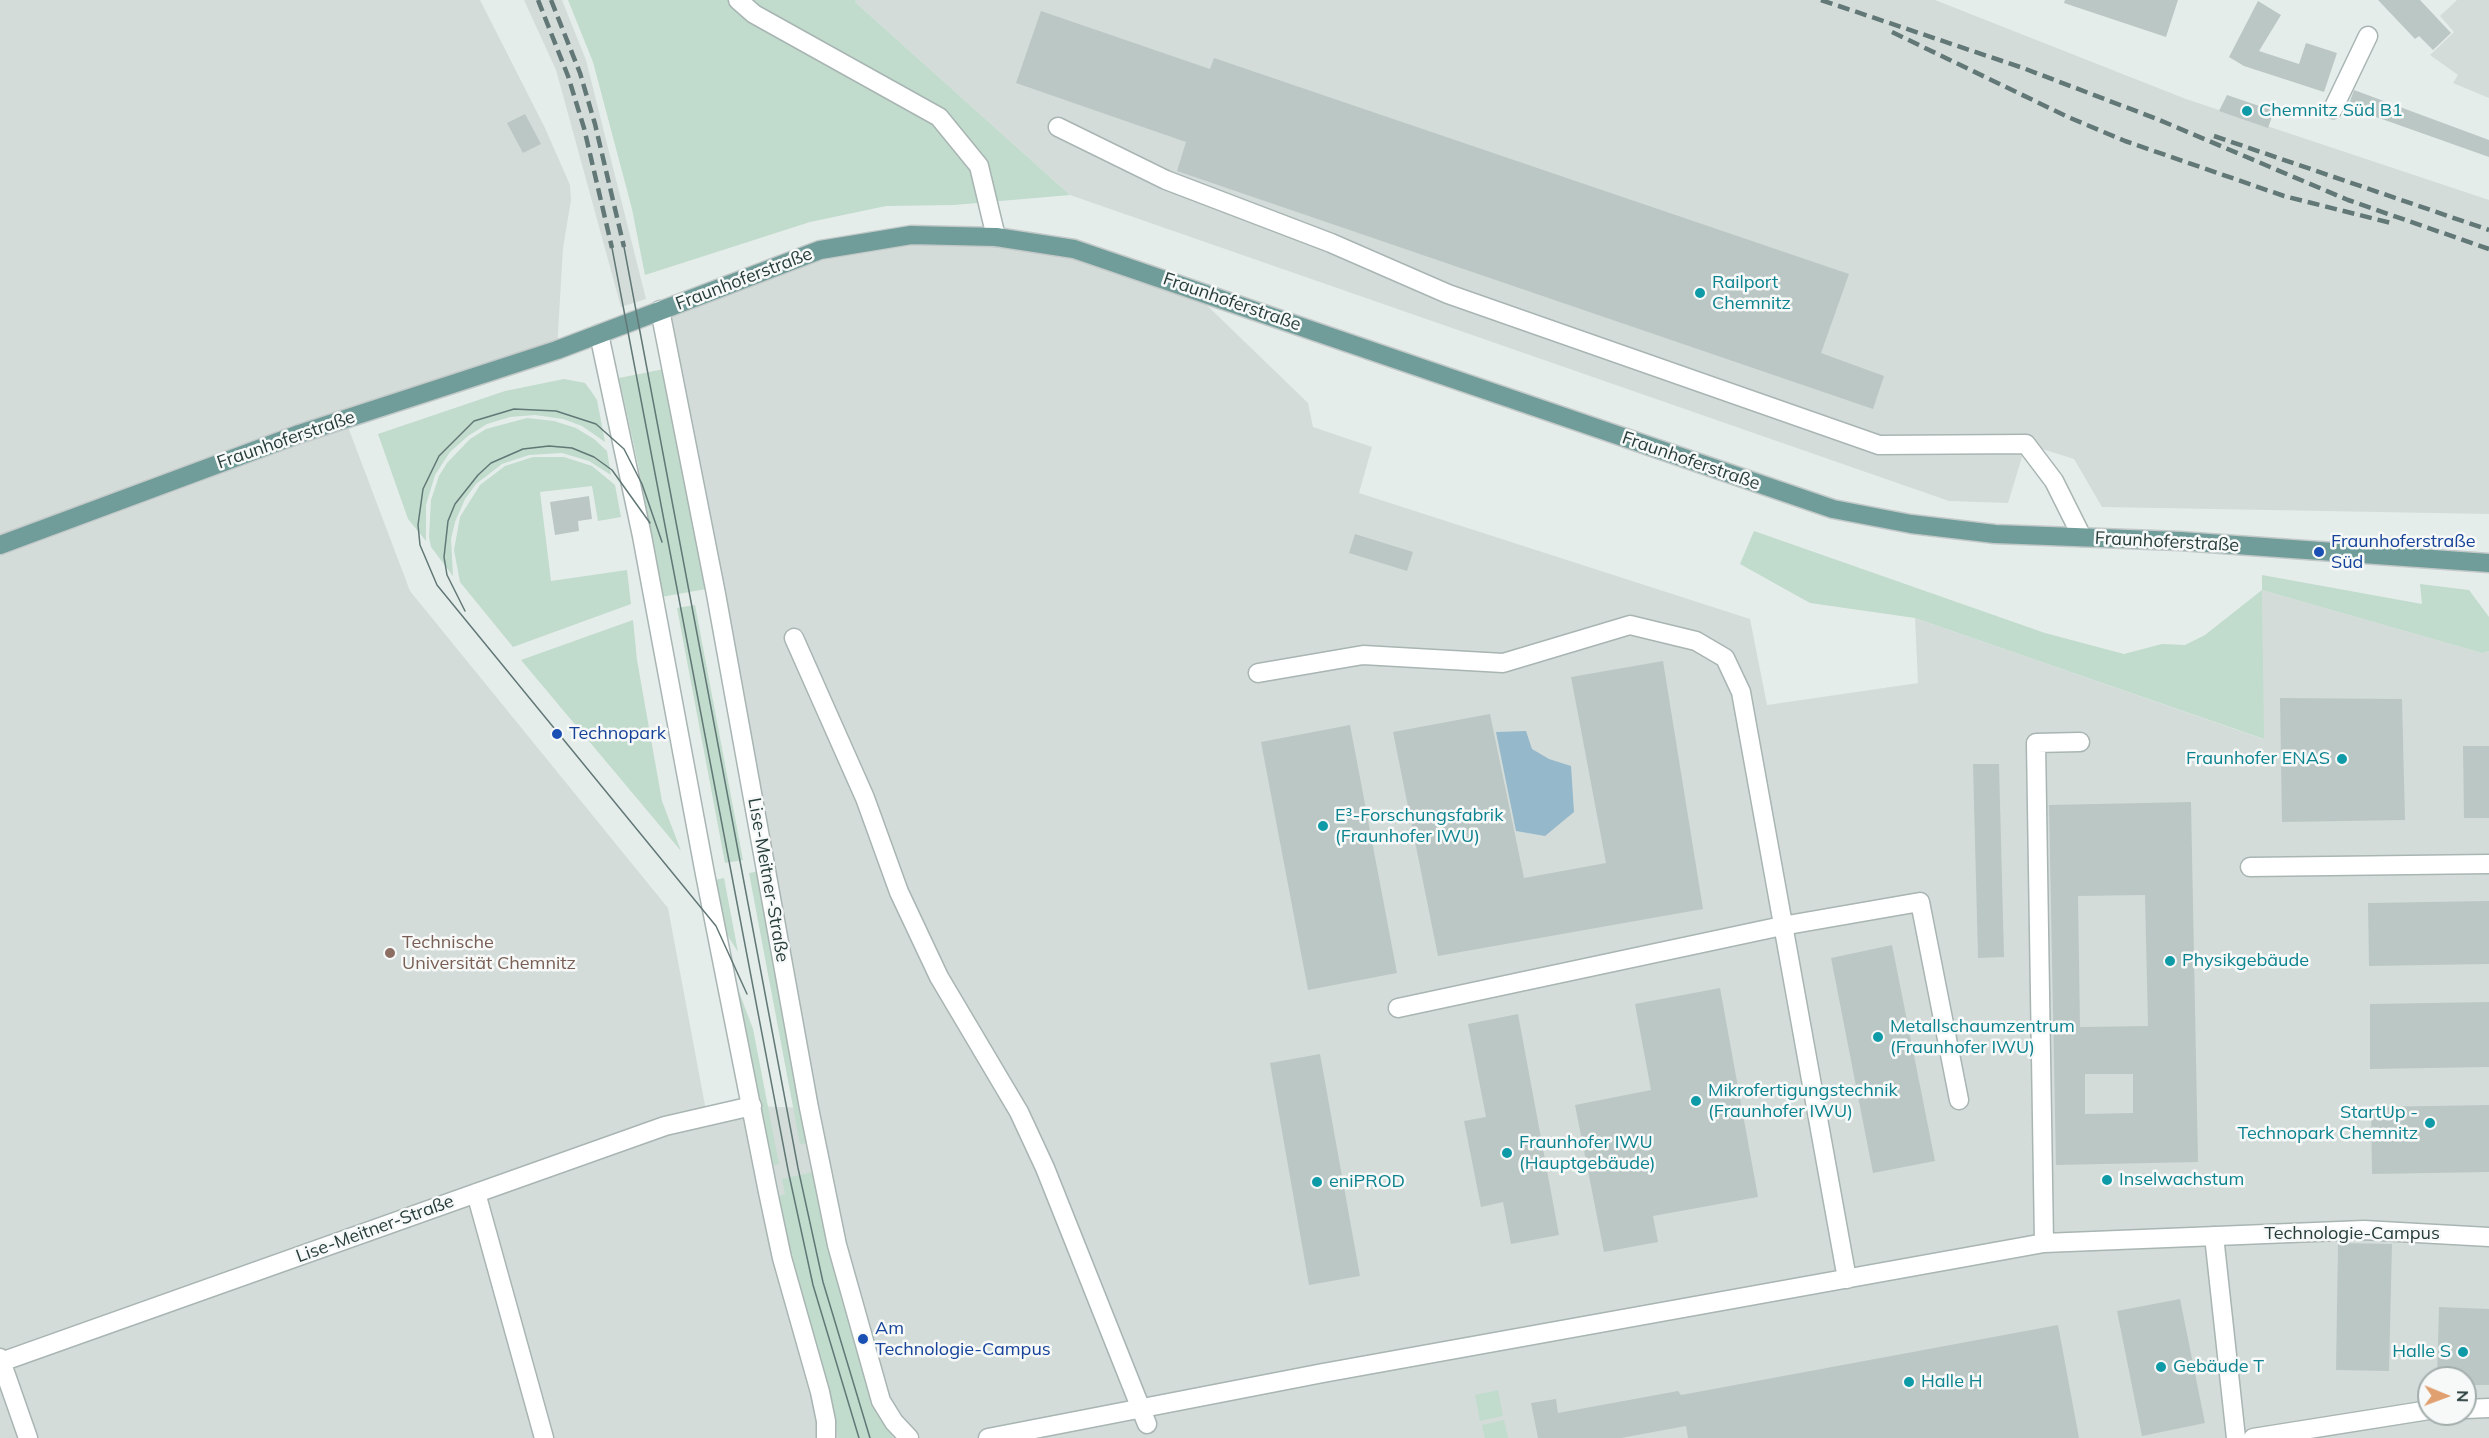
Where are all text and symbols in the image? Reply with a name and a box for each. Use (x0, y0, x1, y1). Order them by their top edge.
place label: Chemnitz Süd B1 (2259, 100, 2403, 122)
marker: Chemnitz Süd B1 (2240, 104, 2254, 118)
street label: Fraunhoferstraße (673, 243, 815, 315)
street label: Fraunhoferstraße (1160, 268, 1304, 336)
place label: Railport Chemnitz (1712, 272, 1791, 314)
marker: Railport Chemnitz (1693, 286, 1707, 300)
street label: Fraunhoferstraße (214, 406, 358, 474)
street label: Fraunhoferstraße (1619, 427, 1763, 495)
street label: Fraunhoferstraße (2094, 527, 2240, 557)
place label: Fraunhoferstraße Süd (2331, 531, 2476, 574)
marker: Fraunhoferstraße Süd (2312, 545, 2326, 559)
place label: Technopark (569, 723, 666, 745)
marker: Technopark (550, 727, 564, 741)
place label: Fraunhofer ENAS (2186, 748, 2330, 770)
marker: Fraunhofer ENAS (2335, 752, 2349, 766)
street label: Lise-Meitner-Straße (743, 796, 793, 964)
place label: E³-Forschungsfabrik (Fraunhofer IWU) (1335, 805, 1503, 848)
marker: E³-Forschungsfabrik (Fraunhofer IWU) (1316, 819, 1330, 833)
place label: Technische Universität Chemnitz (402, 932, 576, 974)
marker: Technische Universität Chemnitz (383, 946, 397, 960)
place label: Physikgebäude (2182, 950, 2309, 972)
marker: Physikgebäude (2163, 954, 2177, 968)
place label: Metallschaumzentrum (Fraunhofer IWU) (1890, 1016, 2075, 1058)
marker: Metallschaumzentrum (Fraunhofer IWU) (1871, 1030, 1885, 1044)
place label: Mikrofertigungstechnik (Fraunhofer IWU) (1708, 1080, 1898, 1122)
marker: Mikrofertigungstechnik (Fraunhofer IWU) (1689, 1094, 1703, 1108)
place label: StartUp - Technopark Chemnitz (2237, 1102, 2418, 1144)
marker: StartUp - Technopark Chemnitz (2423, 1116, 2437, 1130)
place label: Fraunhofer IWU (Hauptgebäude) (1519, 1132, 1655, 1174)
marker: Fraunhofer IWU (Hauptgebäude) (1500, 1146, 1514, 1160)
place label: Inselwachstum (2119, 1169, 2244, 1191)
place label: eniPROD (1329, 1171, 1405, 1193)
marker: Inselwachstum (2100, 1173, 2114, 1187)
marker: eniPROD (1310, 1175, 1324, 1189)
street label: Lise-Meitner-Straße (293, 1190, 457, 1268)
street label: Technologie-Campus (2264, 1223, 2440, 1245)
place label: Am Technologie-Campus (875, 1318, 1051, 1360)
marker: Am Technologie-Campus (856, 1332, 870, 1346)
place label: Halle S (2392, 1341, 2451, 1363)
marker: Halle S (2456, 1345, 2470, 1359)
place label: Gebäude T (2173, 1356, 2264, 1378)
marker: Gebäude T (2154, 1360, 2168, 1374)
north arrow (2417, 1366, 2477, 1426)
place label: Halle H (1921, 1371, 1982, 1393)
marker: Halle H (1902, 1375, 1916, 1389)
text: N (2453, 1390, 2473, 1402)

